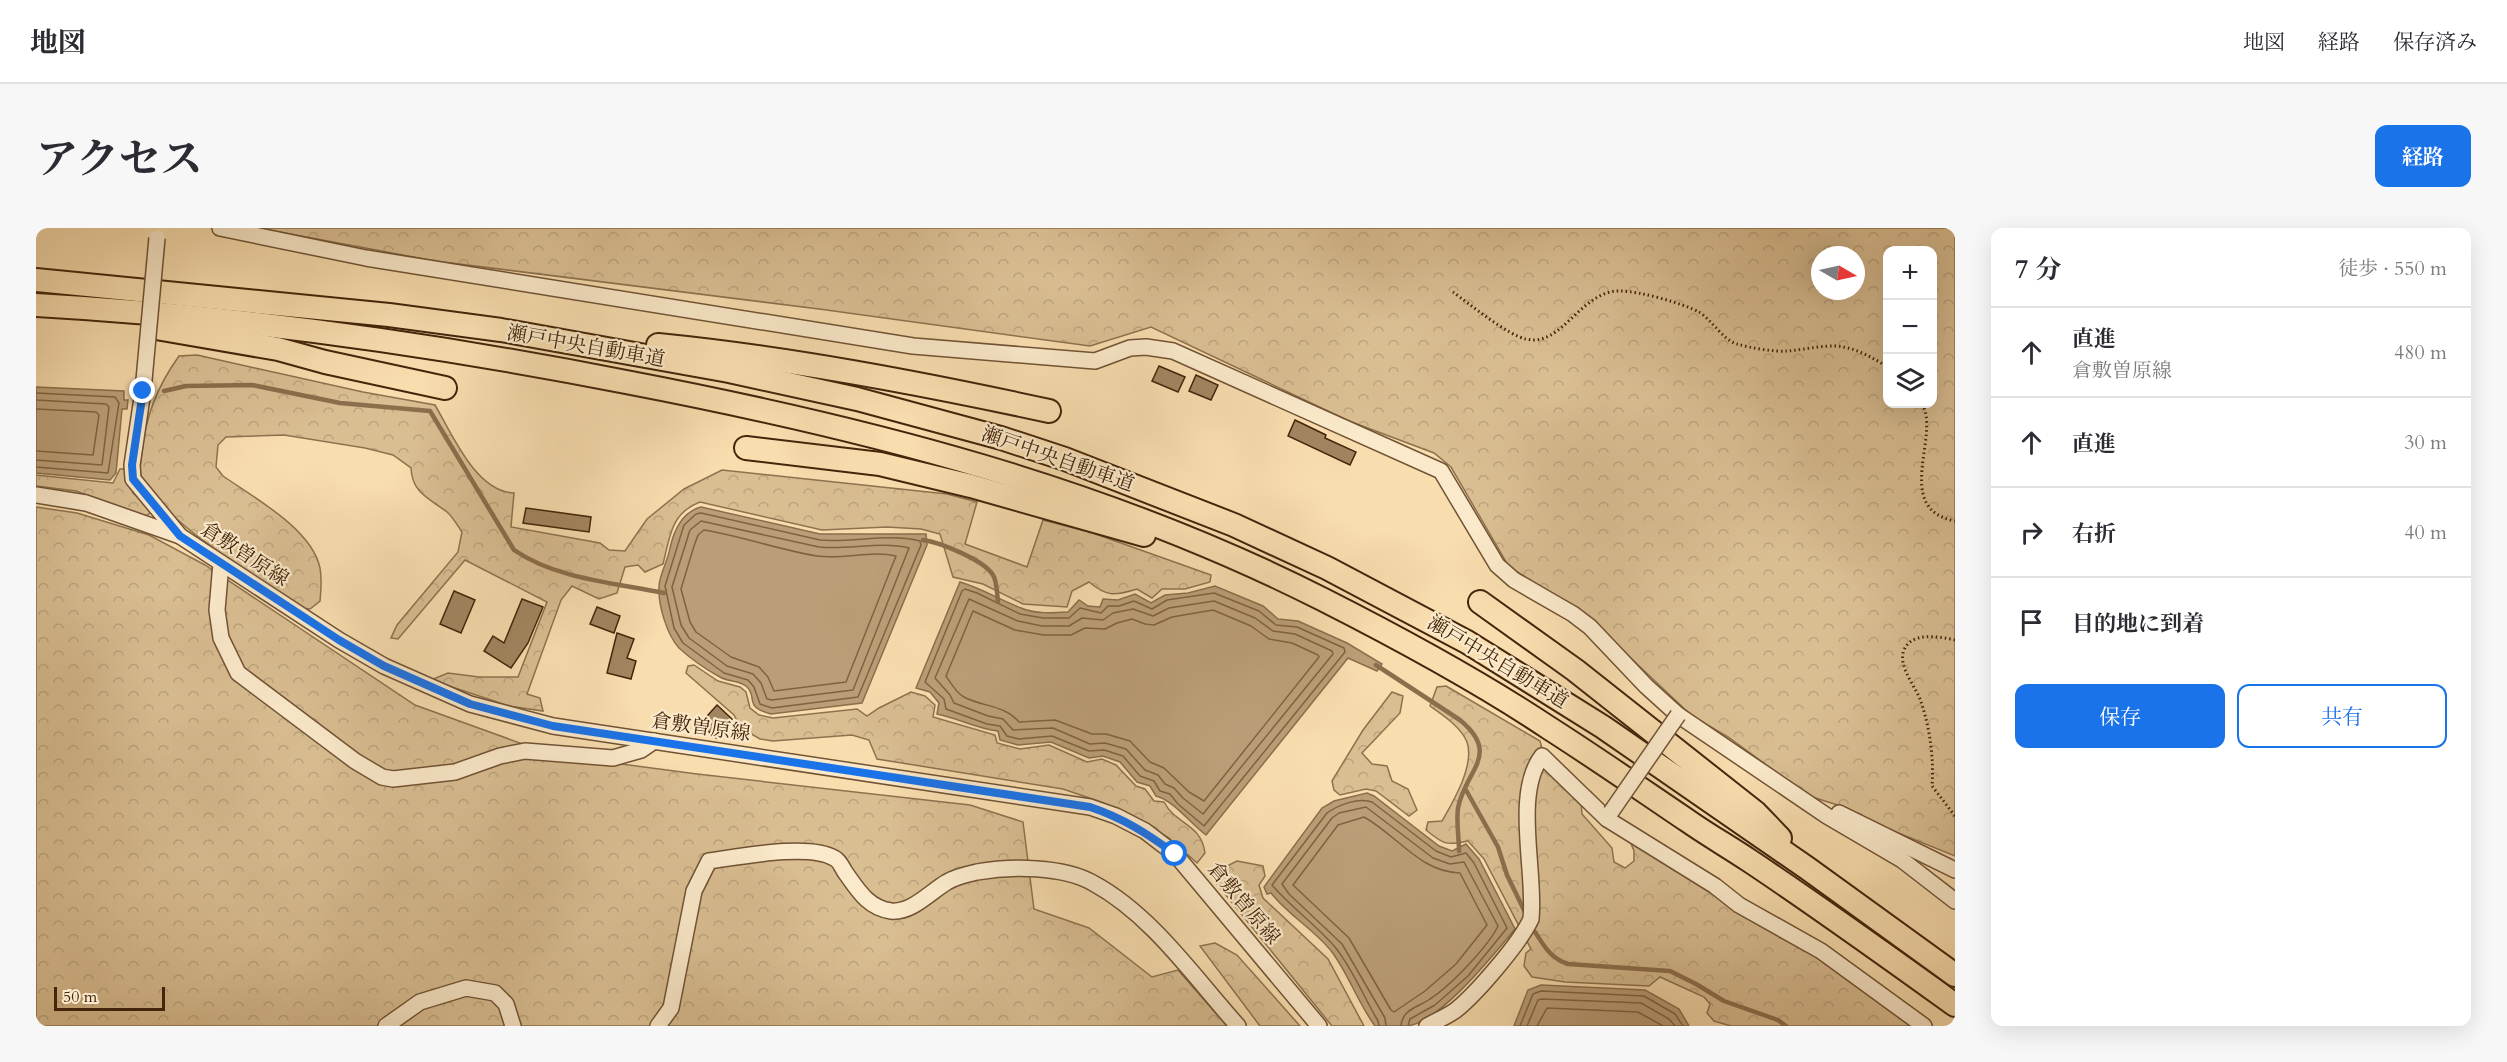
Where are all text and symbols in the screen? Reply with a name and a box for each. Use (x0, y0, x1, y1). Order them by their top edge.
text: 地図 (30, 24, 86, 62)
text: 地図 (2243, 28, 2285, 57)
text: 経路 (2318, 28, 2360, 57)
text: 保存済み (2393, 28, 2477, 57)
button: 経路 (2375, 125, 2471, 187)
text: アクセス (36, 131, 203, 188)
north arrow (1811, 246, 1865, 300)
map controls (1883, 246, 1937, 408)
button: + (1883, 246, 1937, 300)
text: 7 分 (2015, 252, 2061, 287)
text: 徒歩 · 550 m (2338, 255, 2447, 282)
button: − (1883, 300, 1937, 354)
street label: 瀬戸中央自動車道 (505, 319, 667, 373)
text: 直進 (2072, 324, 2116, 354)
icon: ahead (2015, 336, 2048, 369)
text: 480 m (2394, 339, 2447, 366)
button: layers (1883, 354, 1937, 408)
text: 倉敷曽原線 (2072, 357, 2172, 384)
route end (129, 377, 155, 403)
street label: 瀬戸中央自動車道 (978, 420, 1138, 498)
icon: ahead (2015, 426, 2048, 459)
text: 直進 (2072, 429, 2116, 459)
text: 30 m (2404, 429, 2447, 456)
street label: 倉敷曽原線 (196, 515, 294, 593)
icon: right (2015, 516, 2048, 549)
text: 右折 (2072, 519, 2116, 549)
text: 40 m (2404, 519, 2447, 546)
icon: arrive (2015, 606, 2048, 639)
street label: 瀬戸中央自動車道 (1422, 609, 1574, 715)
text: 目的地に到着 (2072, 609, 2204, 639)
button: 保存 (2015, 684, 2225, 748)
button: 共有 (2237, 684, 2447, 748)
street label: 倉敷曽原線 (650, 707, 752, 747)
route start (1161, 840, 1187, 866)
street label: 倉敷曽原線 (1202, 856, 1286, 950)
scale bar (54, 984, 165, 1012)
text: 50 m (63, 986, 97, 1008)

